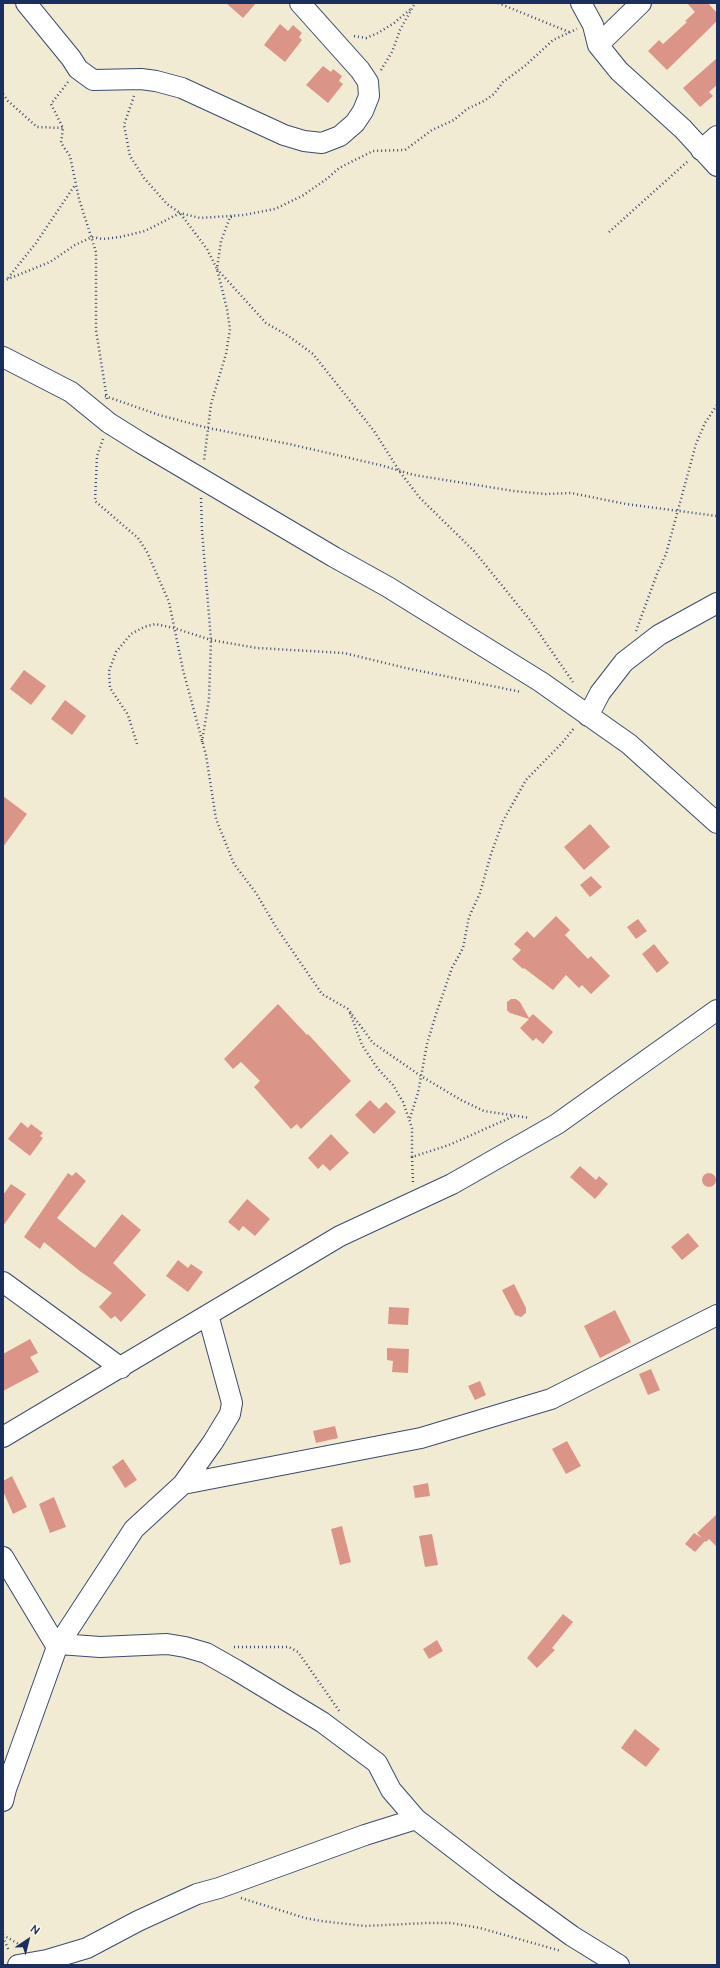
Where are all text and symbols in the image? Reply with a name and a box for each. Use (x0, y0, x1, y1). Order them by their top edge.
north arrow (8, 1920, 48, 1960)
text: N (28, 1922, 42, 1938)

